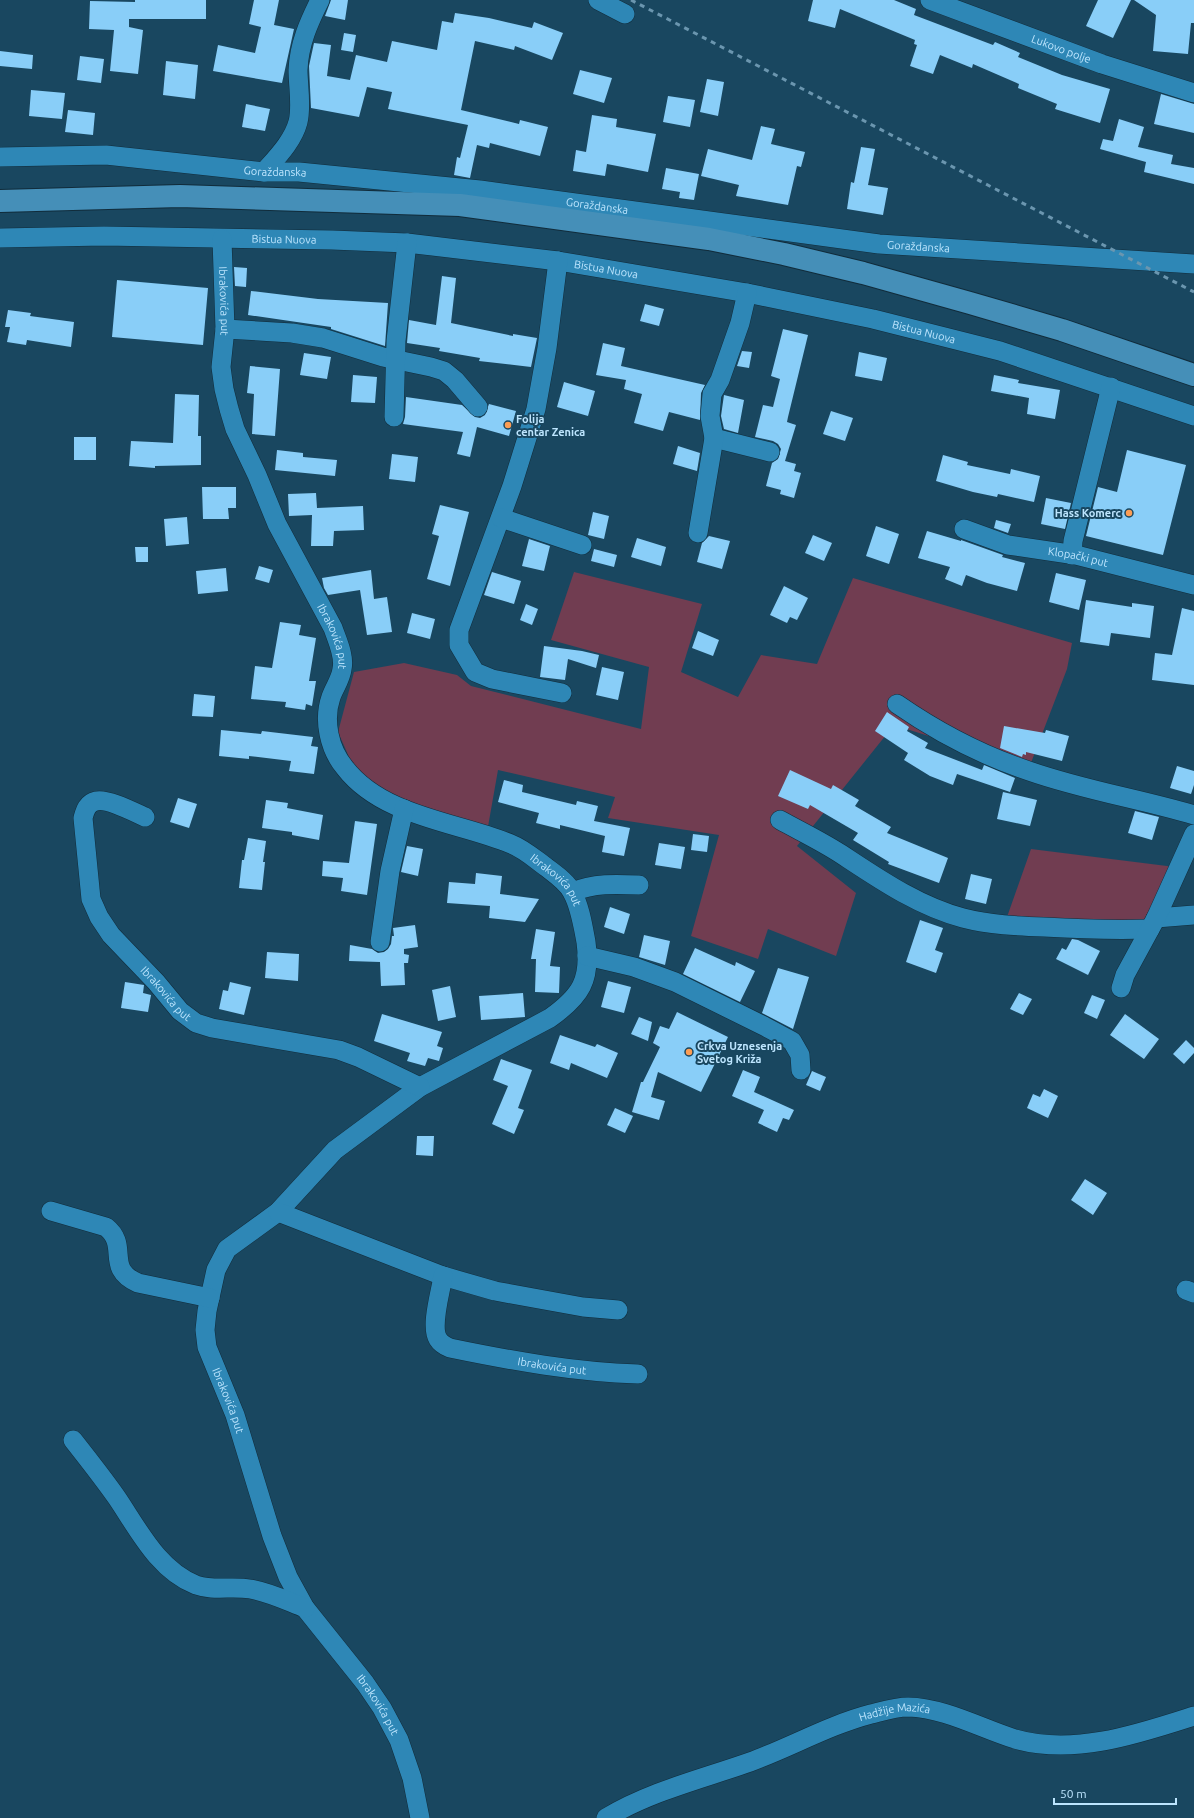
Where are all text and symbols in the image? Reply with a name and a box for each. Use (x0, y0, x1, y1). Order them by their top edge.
street label: Lukovo polje (1030, 32, 1093, 65)
street label: Goraždanska (243, 164, 307, 179)
street label: Goraždanska (565, 196, 629, 216)
street label: Bistua Nuova (251, 233, 316, 246)
street label: Goraždanska (887, 239, 950, 254)
street label: Bistua Nuova (573, 258, 639, 280)
street label: Ibrakovića put (217, 266, 231, 337)
street label: Bistua Nuova (891, 318, 957, 346)
place label: Folija centar Zenica (516, 413, 585, 438)
marker: Folija centar Zenica (503, 420, 513, 430)
place label: Hass Komerc (1055, 507, 1122, 519)
marker: Hass Komerc (1124, 508, 1134, 518)
street label: Klopački put (1047, 545, 1110, 569)
street label: Ibrakovića put (315, 602, 349, 671)
street label: Ibrakovića put (528, 851, 584, 908)
street label: Ibrakovića put (138, 964, 194, 1024)
place label: Crkva Uznesenja Svetog Križa (697, 1040, 782, 1065)
marker: Crkva Uznesenja Svetog Križa (684, 1047, 694, 1057)
street label: Ibrakovića put (517, 1355, 588, 1377)
street label: Ibrakovića put (210, 1366, 246, 1435)
street label: Ibrakovića put (354, 1672, 402, 1738)
street label: Hadžije Mazića (857, 1701, 931, 1723)
scale bar (1054, 1780, 1176, 1806)
text: 50 m (1060, 1787, 1087, 1800)

